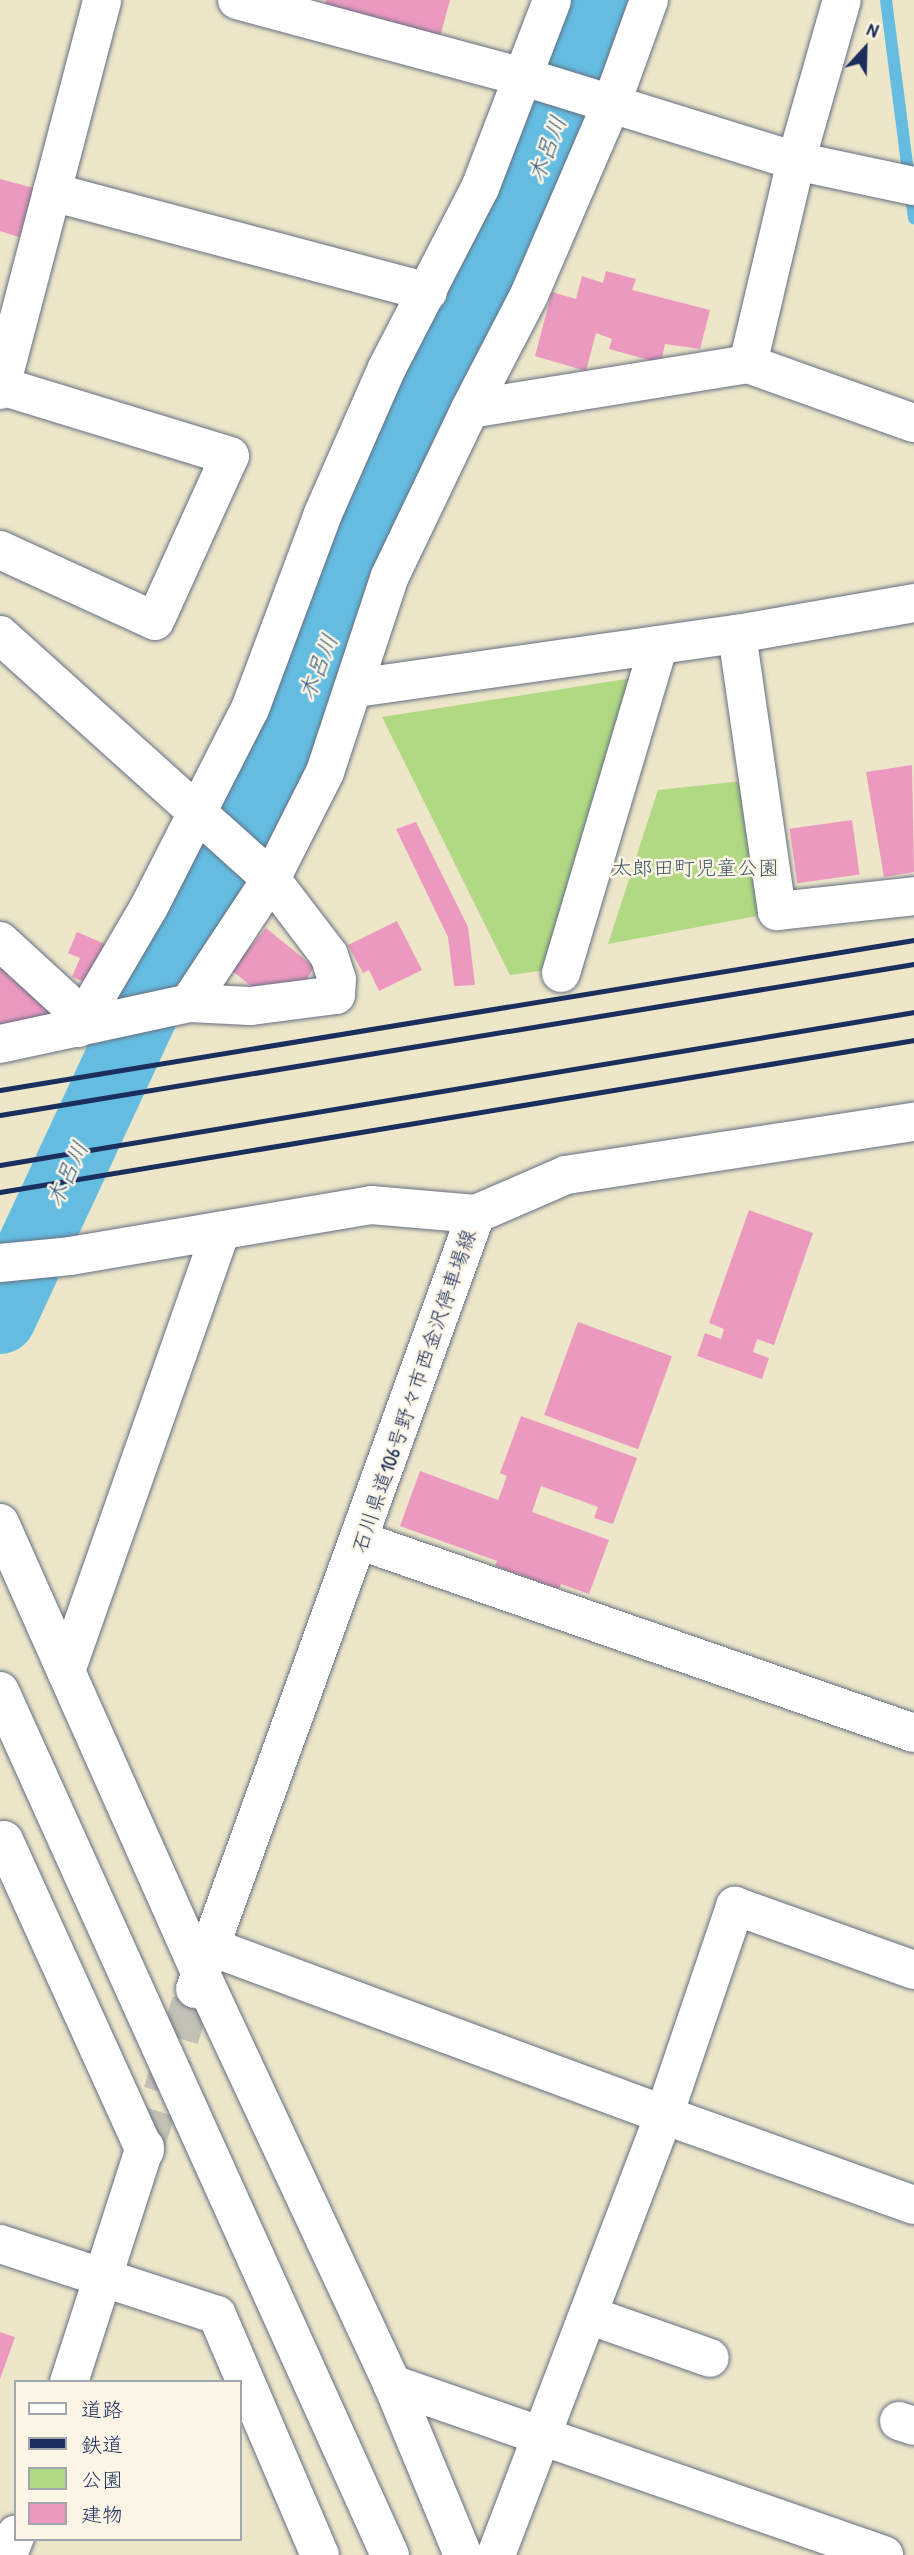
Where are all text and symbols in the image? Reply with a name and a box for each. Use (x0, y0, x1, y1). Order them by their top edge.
north arrow (830, 14, 900, 84)
text: N (863, 16, 882, 43)
water label: 木呂川 (522, 112, 572, 186)
water label: 木呂川 (292, 630, 344, 704)
park label: 太郎田町児童公園 (611, 855, 779, 881)
water label: 木呂川 (40, 1137, 94, 1211)
street label: 石川県道106号野々市西金沢停車場線 (347, 1226, 481, 1556)
legend (14, 2380, 242, 2541)
text: 道路 (81, 2395, 123, 2424)
text: 鉄道 (81, 2430, 123, 2459)
text: 公園 (81, 2465, 123, 2494)
text: 建物 (81, 2500, 123, 2529)

